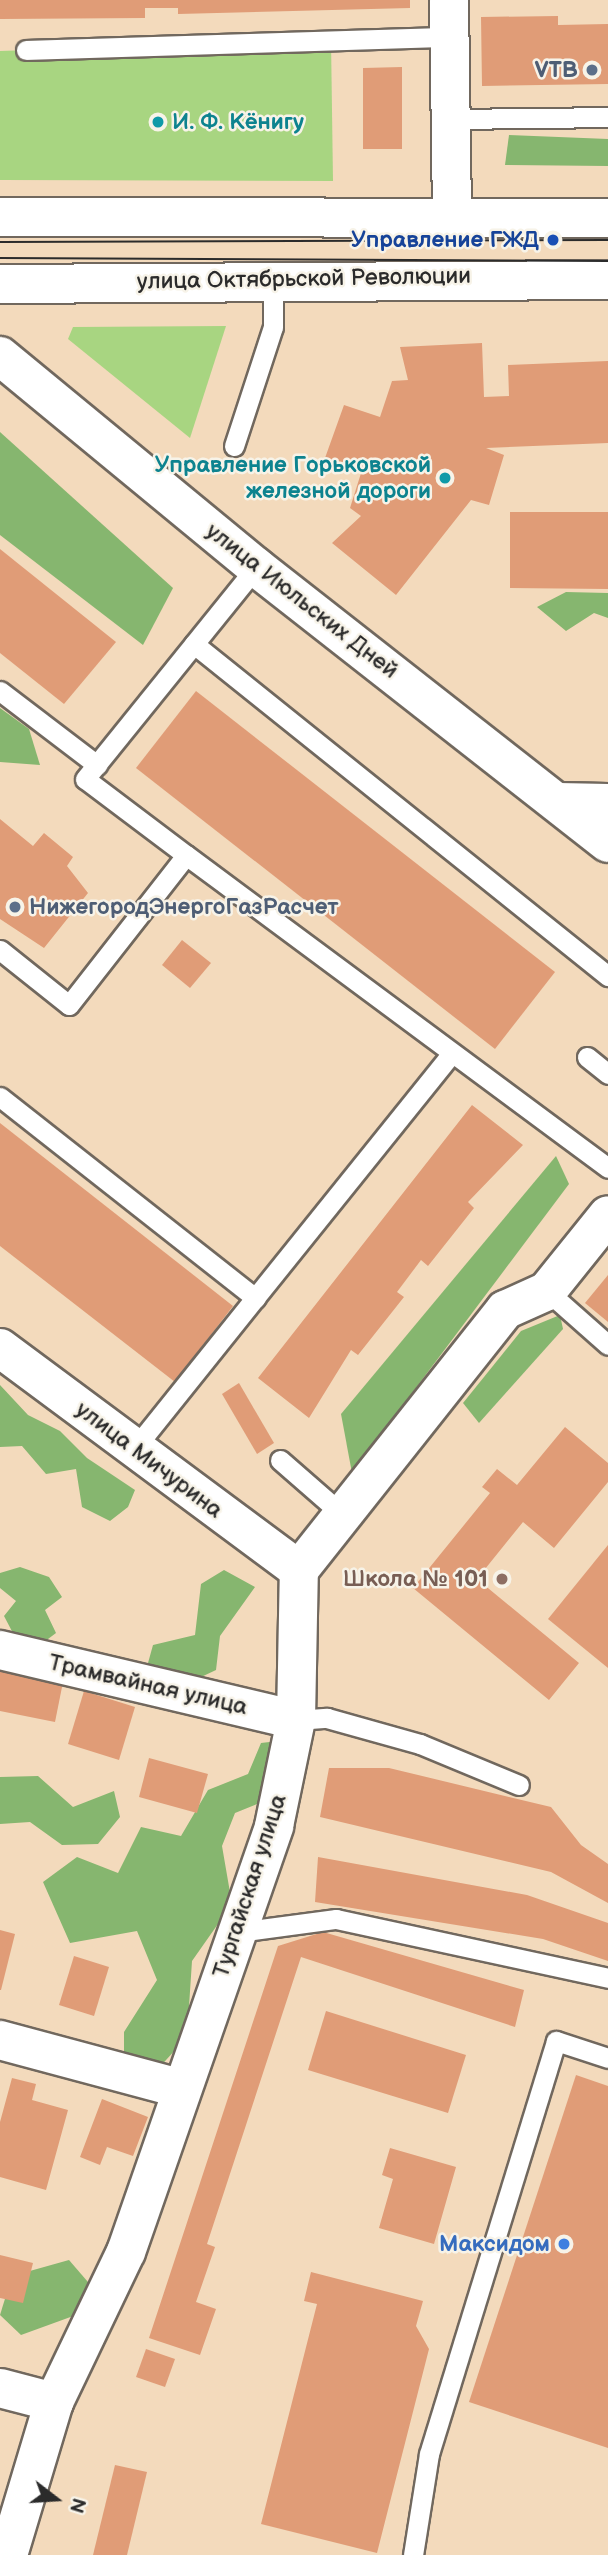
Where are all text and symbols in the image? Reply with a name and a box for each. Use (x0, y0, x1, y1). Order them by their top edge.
place label: VTB (535, 56, 578, 84)
marker: VTB (584, 62, 600, 78)
place label: И. Ф. Кёнигу (172, 108, 304, 136)
marker: И. Ф. Кёнигу (150, 114, 166, 130)
place label: Управление ГЖД (351, 226, 539, 254)
marker: Управление ГЖД (545, 232, 561, 248)
street label: улица Октябрьской Революции (137, 262, 471, 296)
place label: Управление Горьковской железной дороги (155, 451, 431, 505)
marker: Управление Горьковской железной дороги (437, 470, 453, 486)
street label: улица Июльских Дней (200, 517, 404, 685)
place label: НижегородЭнергоГазРасчет (29, 893, 339, 921)
marker: НижегородЭнергоГазРасчет (7, 899, 23, 915)
street label: улица Мичурина (70, 1396, 228, 1524)
place label: Школа № 101 (343, 1565, 488, 1593)
marker: Школа № 101 (494, 1571, 510, 1587)
street label: Трамвайная улица (46, 1649, 250, 1721)
street label: Тургайская улица (207, 1791, 293, 1981)
place label: Максидом (439, 2230, 550, 2258)
marker: Максидом (556, 2236, 572, 2252)
north arrow (21, 2464, 91, 2534)
text: N (63, 2495, 90, 2515)

